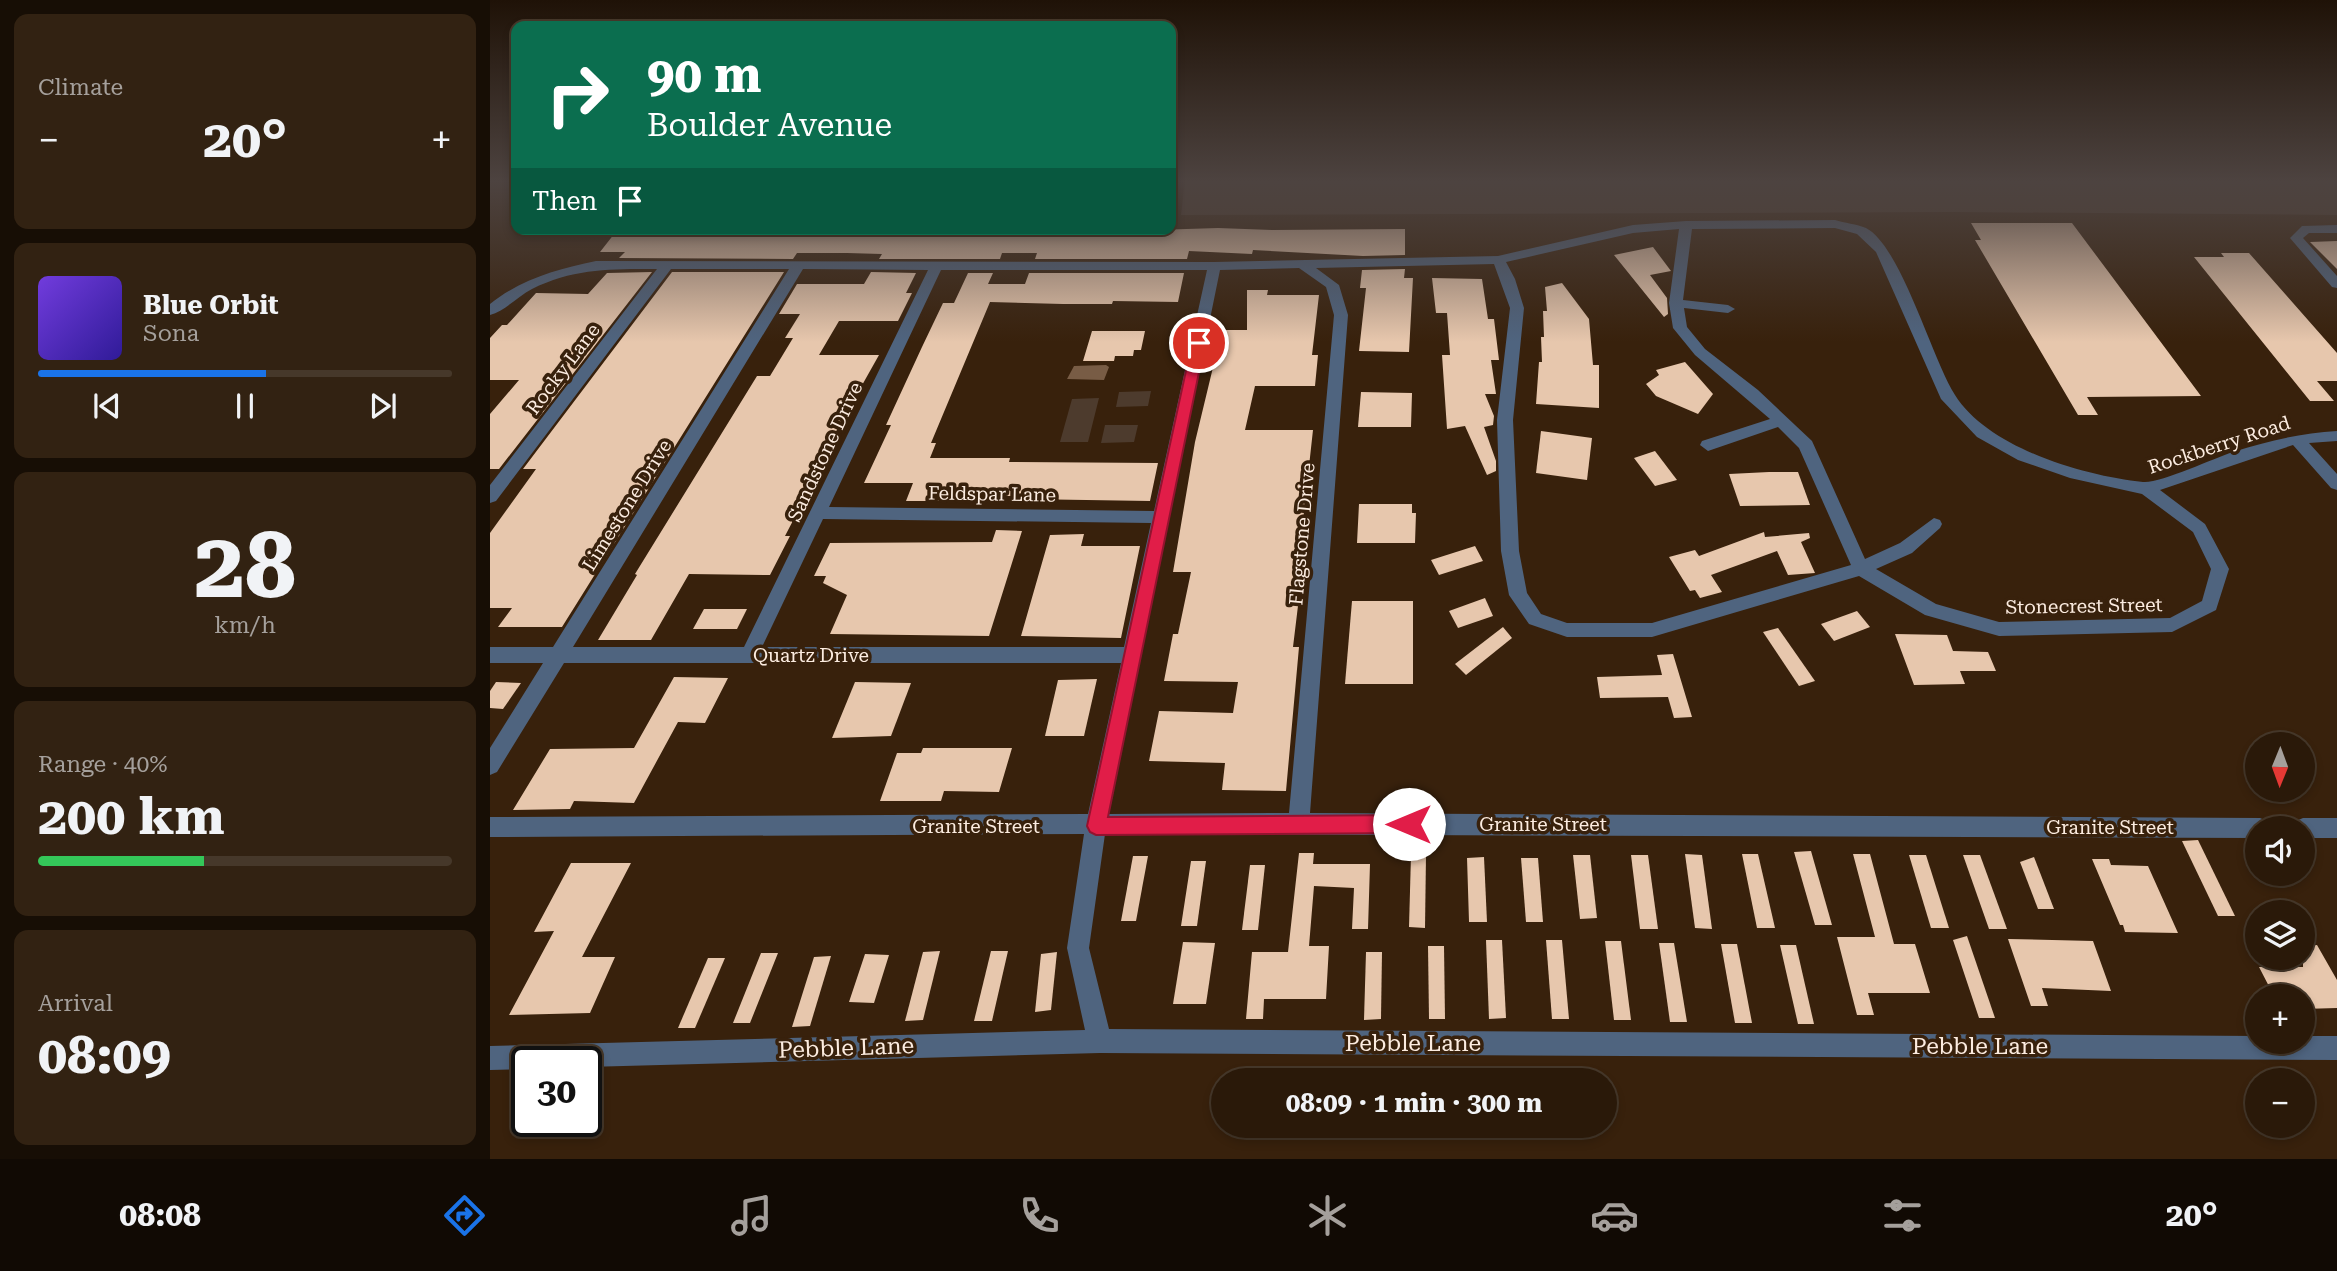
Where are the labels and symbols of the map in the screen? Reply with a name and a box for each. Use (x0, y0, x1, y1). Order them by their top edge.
pin (1169, 313, 1229, 373)
street label: Rocky Lane (521, 319, 605, 419)
street label: Sandstone Drive (783, 379, 867, 525)
street label: Rockberry Road (2145, 411, 2293, 479)
street label: Limestone Drive (577, 435, 677, 575)
street label: Flagstone Drive (1284, 462, 1320, 606)
street label: Feldspar Lane (928, 481, 1056, 507)
street label: Stonecrest Street (2005, 593, 2163, 619)
street label: Quartz Drive (753, 644, 869, 667)
north arrow (2245, 732, 2315, 802)
position arrow (1372, 787, 1446, 861)
street label: Granite Street (1479, 813, 1607, 836)
street label: Granite Street (912, 815, 1040, 838)
street label: Granite Street (2046, 816, 2174, 839)
street label: Pebble Lane (1345, 1030, 1481, 1057)
street label: Pebble Lane (777, 1032, 915, 1064)
street label: Pebble Lane (1912, 1033, 2048, 1060)
speed limit sign: 30 (511, 1046, 602, 1137)

